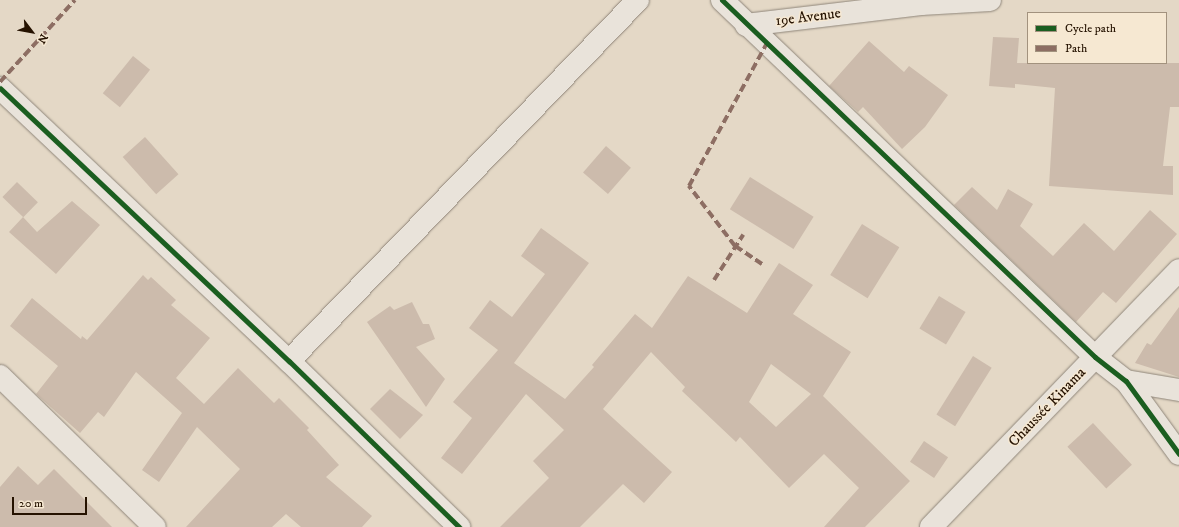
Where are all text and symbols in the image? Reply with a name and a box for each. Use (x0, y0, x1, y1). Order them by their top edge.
street label: 19e Avenue (774, 4, 842, 30)
north arrow (12, 12, 52, 52)
legend (1027, 12, 1167, 64)
text: Cycle path (1065, 21, 1116, 36)
text: N (34, 31, 51, 46)
text: Path (1065, 41, 1087, 56)
street label: Chaussée Kinama (1005, 364, 1089, 450)
scale bar (14, 489, 89, 515)
text: 20 m (19, 496, 43, 511)

